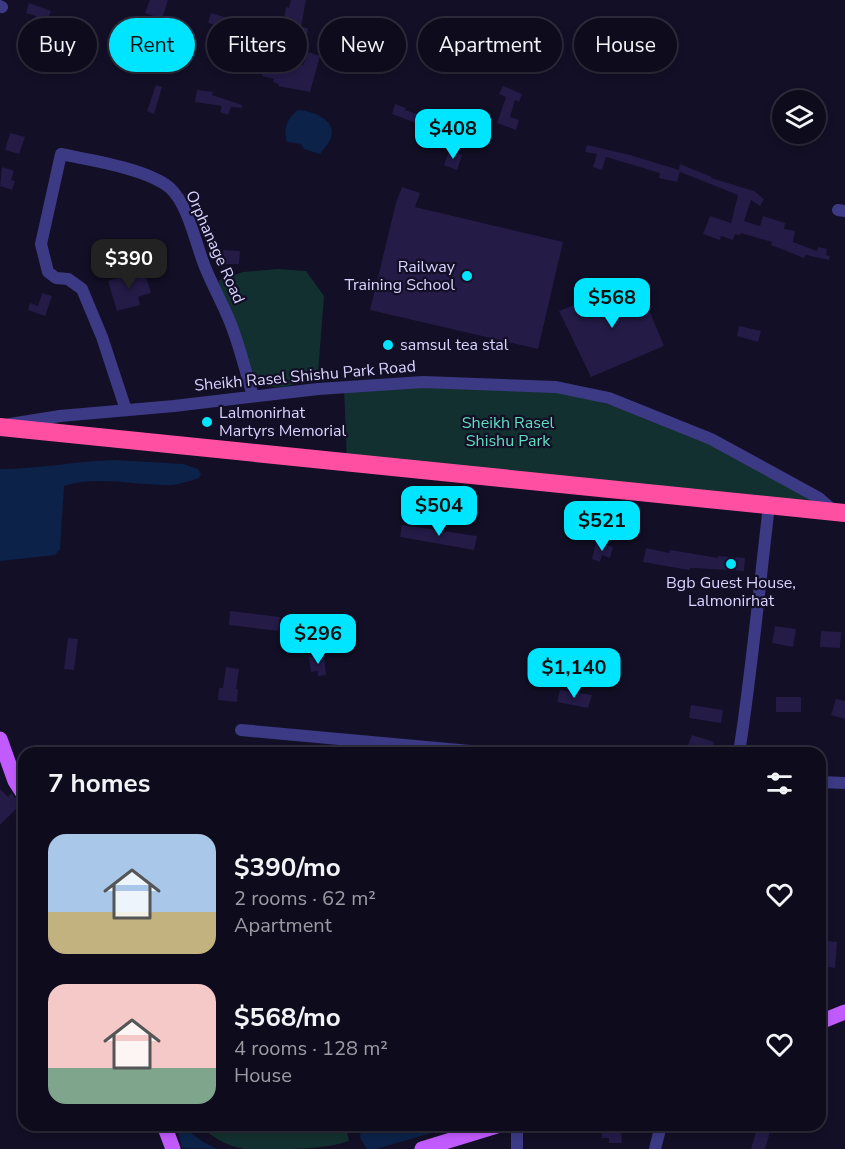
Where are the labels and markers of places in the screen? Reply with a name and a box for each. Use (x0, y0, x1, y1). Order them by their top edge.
pin: $408 (417, 109, 489, 160)
pin: $390 (93, 239, 165, 290)
place label: Railway Training School (345, 256, 456, 296)
marker: Railway Training School (460, 269, 474, 283)
pin: $568 (576, 278, 648, 329)
place label: samsul tea stal (400, 334, 509, 356)
marker: samsul tea stal (381, 338, 395, 352)
place label: Lalmonirhat Martyrs Memorial (219, 402, 346, 442)
marker: Lalmonirhat Martyrs Memorial (200, 415, 214, 429)
pin: $504 (403, 486, 475, 537)
pin: $521 (566, 501, 638, 552)
marker: Bgb Guest House, Lalmonirhat (724, 557, 738, 571)
place label: Bgb Guest House, Lalmonirhat (666, 572, 796, 612)
pin: $296 (282, 614, 354, 665)
pin: $1,140 (525, 648, 623, 699)

